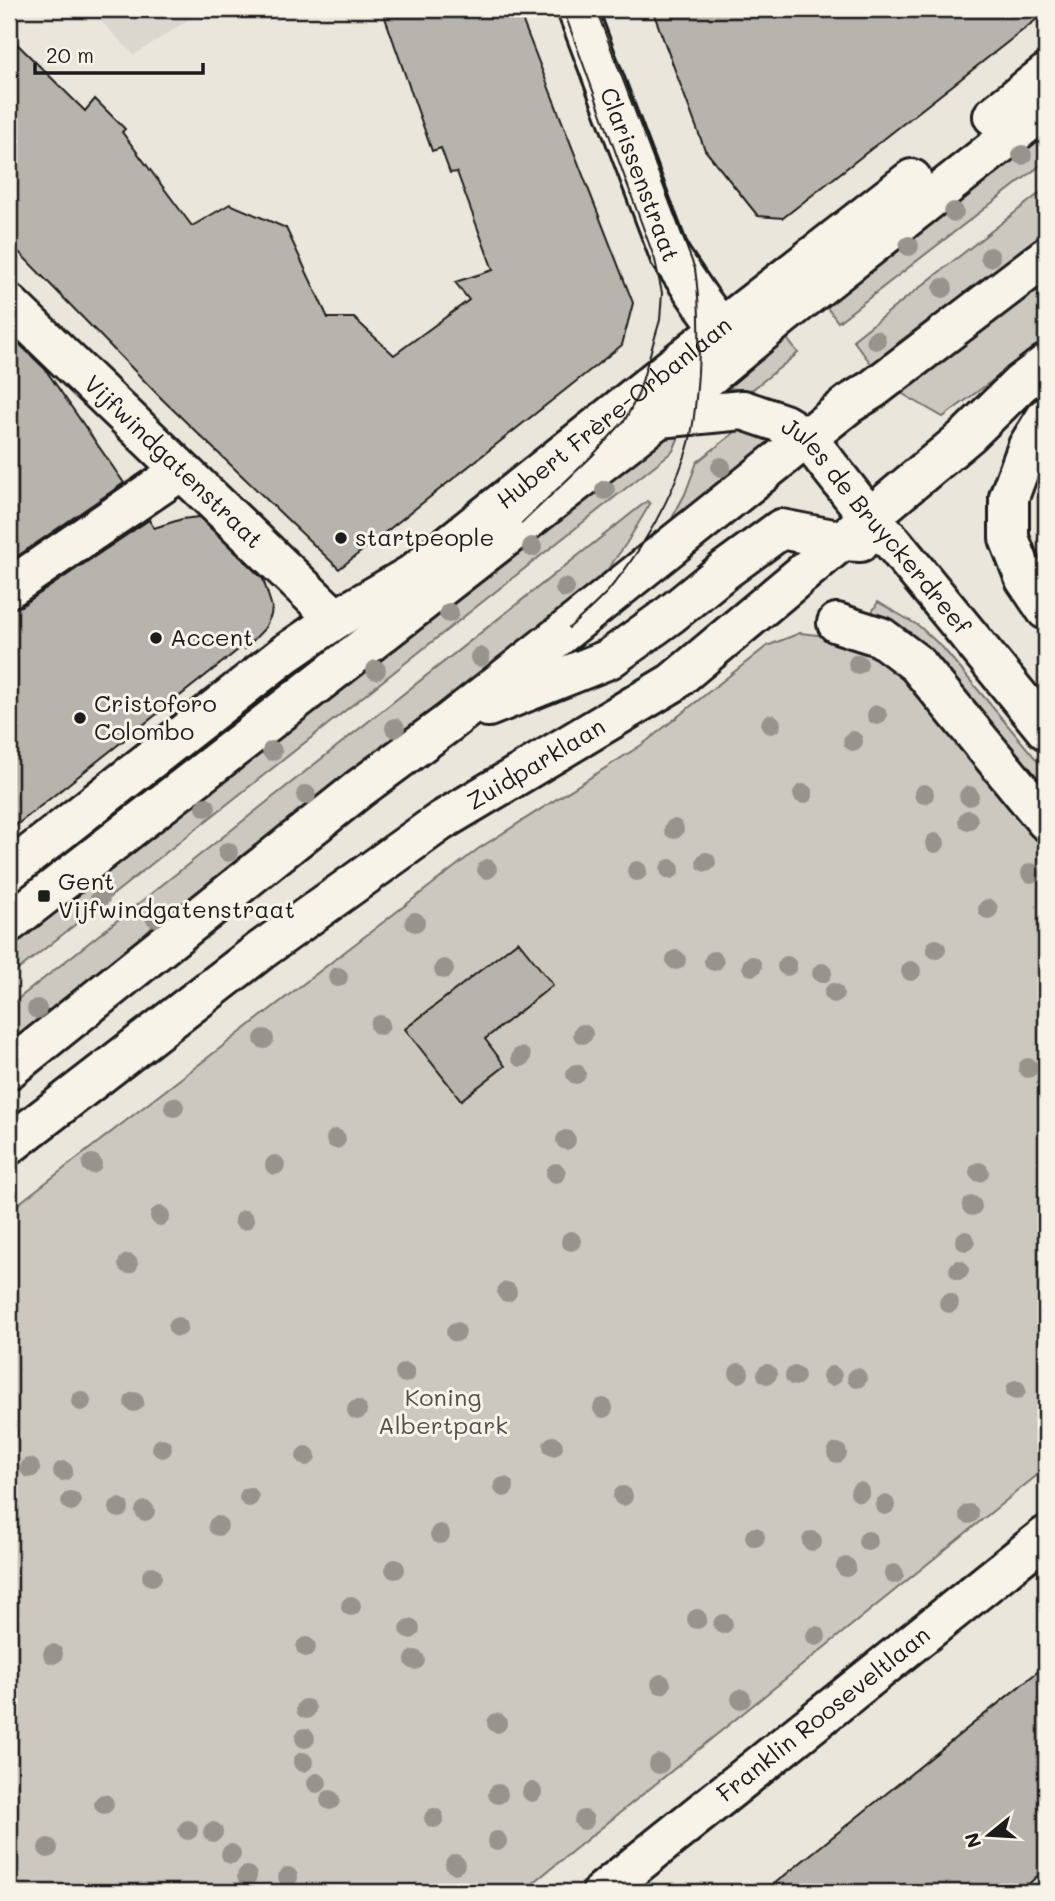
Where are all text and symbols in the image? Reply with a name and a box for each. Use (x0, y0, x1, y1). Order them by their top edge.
scale bar (35, 32, 203, 76)
text: 20 m (46, 41, 94, 68)
street label: Clarissenstraat (594, 83, 688, 266)
street label: Hubert Frère-Orbanlaan (490, 309, 737, 515)
street label: Vijfwindgatenstraat (78, 368, 270, 555)
street label: Jules de Bruyckerdreef (776, 409, 979, 641)
place label: startpeople (355, 521, 494, 552)
marker: startpeople (333, 530, 349, 546)
place label: Accent (170, 621, 254, 652)
marker: Accent (148, 630, 164, 646)
place label: Cristoforo Colombo (94, 687, 217, 746)
marker: Cristoforo Colombo (72, 710, 88, 726)
street label: Zuidparklaan (461, 710, 610, 816)
place label: Gent Vijfwindgatenstraat (58, 865, 295, 924)
marker: Gent Vijfwindgatenstraat (36, 888, 52, 904)
park label: Koning Albertpark (378, 1381, 508, 1440)
street label: Franklin Rooseveltlaan (710, 1618, 936, 1808)
north arrow (954, 1800, 1024, 1870)
text: N (958, 1830, 986, 1851)

